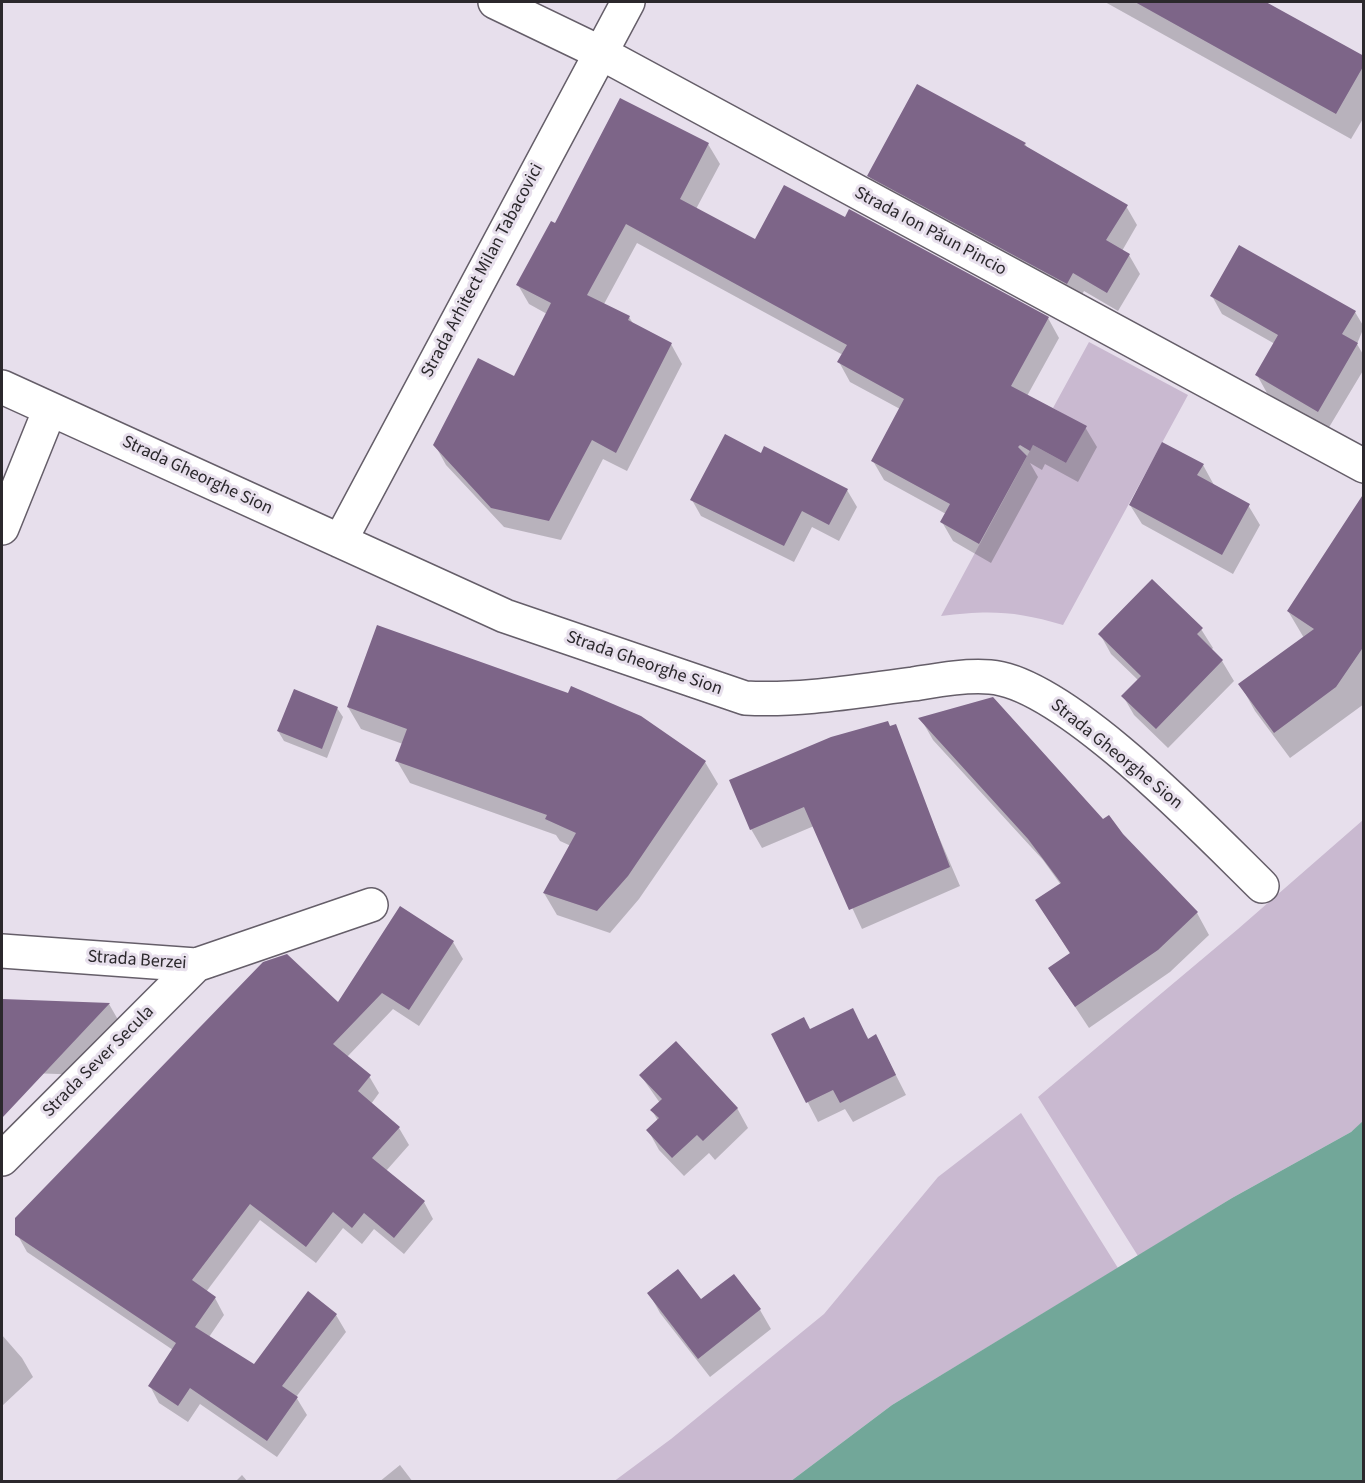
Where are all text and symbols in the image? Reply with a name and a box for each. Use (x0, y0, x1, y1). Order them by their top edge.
street label: Strada Arhitect Milan Tabacovici (417, 160, 549, 382)
street label: Strada Ion Păun Pincio (850, 183, 1010, 281)
street label: Strada Gheorghe Sion (118, 432, 276, 520)
street label: Strada Gheorghe Sion (563, 627, 725, 701)
street label: Strada Gheorghe Sion (1046, 695, 1186, 815)
street label: Strada Berzei (87, 947, 187, 975)
street label: Strada Sever Secula (39, 1002, 159, 1122)

